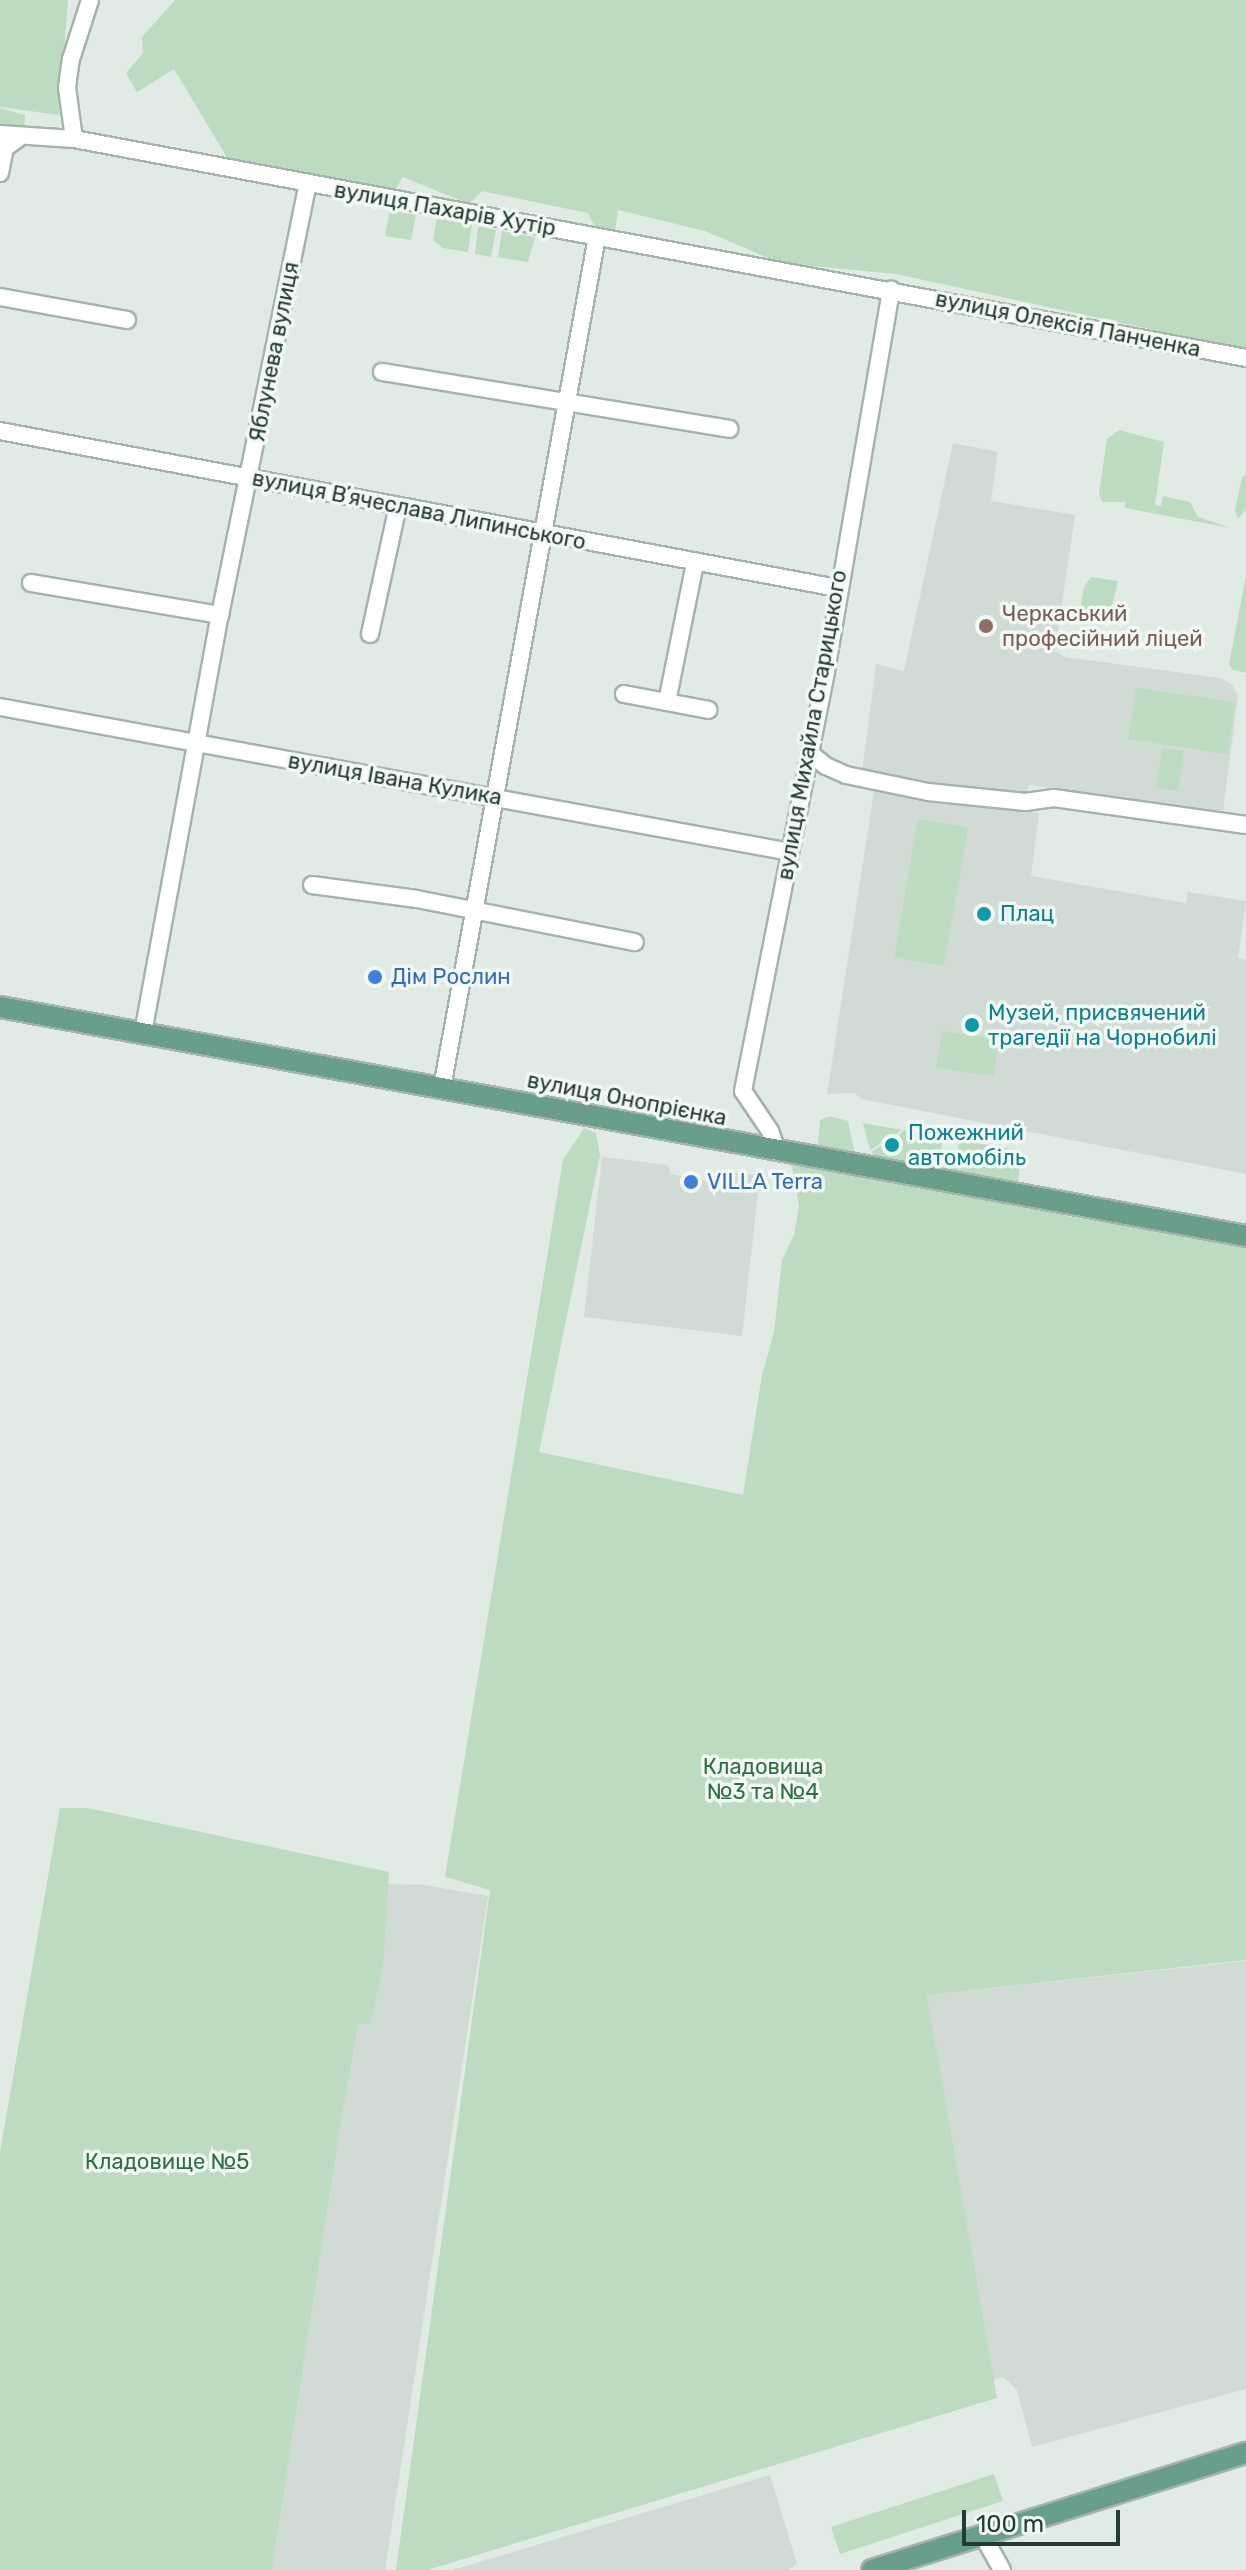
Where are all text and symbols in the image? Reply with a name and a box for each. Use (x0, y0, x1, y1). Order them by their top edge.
street label: вулиця Пахарів Хутір (332, 177, 558, 241)
street label: Яблунева вулиця (244, 260, 304, 444)
street label: вулиця Олексія Панченка (933, 285, 1203, 363)
street label: вулиця Вʼячеслава Липинського (250, 465, 588, 555)
street label: вулиця Михайла Старицького (772, 568, 852, 882)
place label: Черкаський професійний ліцей (1002, 600, 1203, 652)
marker: Черкаський професійний ліцей (977, 617, 995, 635)
street label: вулиця Івана Кулика (286, 747, 504, 811)
place label: Плац (1000, 901, 1054, 927)
marker: Плац (975, 905, 993, 923)
place label: Дім Рослин (391, 964, 511, 990)
marker: Дім Рослин (366, 968, 384, 986)
place label: Музей, присвячений трагедії на Чорнобилі (988, 999, 1217, 1050)
marker: Музей, присвячений трагедії на Чорнобилі (963, 1016, 981, 1034)
street label: вулиця Онопрієнка (525, 1067, 729, 1131)
place label: Пожежний автомобіль (908, 1119, 1026, 1170)
marker: Пожежний автомобіль (883, 1136, 901, 1154)
place label: VILLA Terra (707, 1169, 824, 1195)
marker: VILLA Terra (682, 1173, 700, 1191)
park label: Кладовища №3 та №4 (703, 1753, 823, 1804)
park label: Кладовище №5 (85, 2149, 249, 2175)
scale bar (966, 2494, 1124, 2544)
text: 100 m (976, 2510, 1044, 2538)

